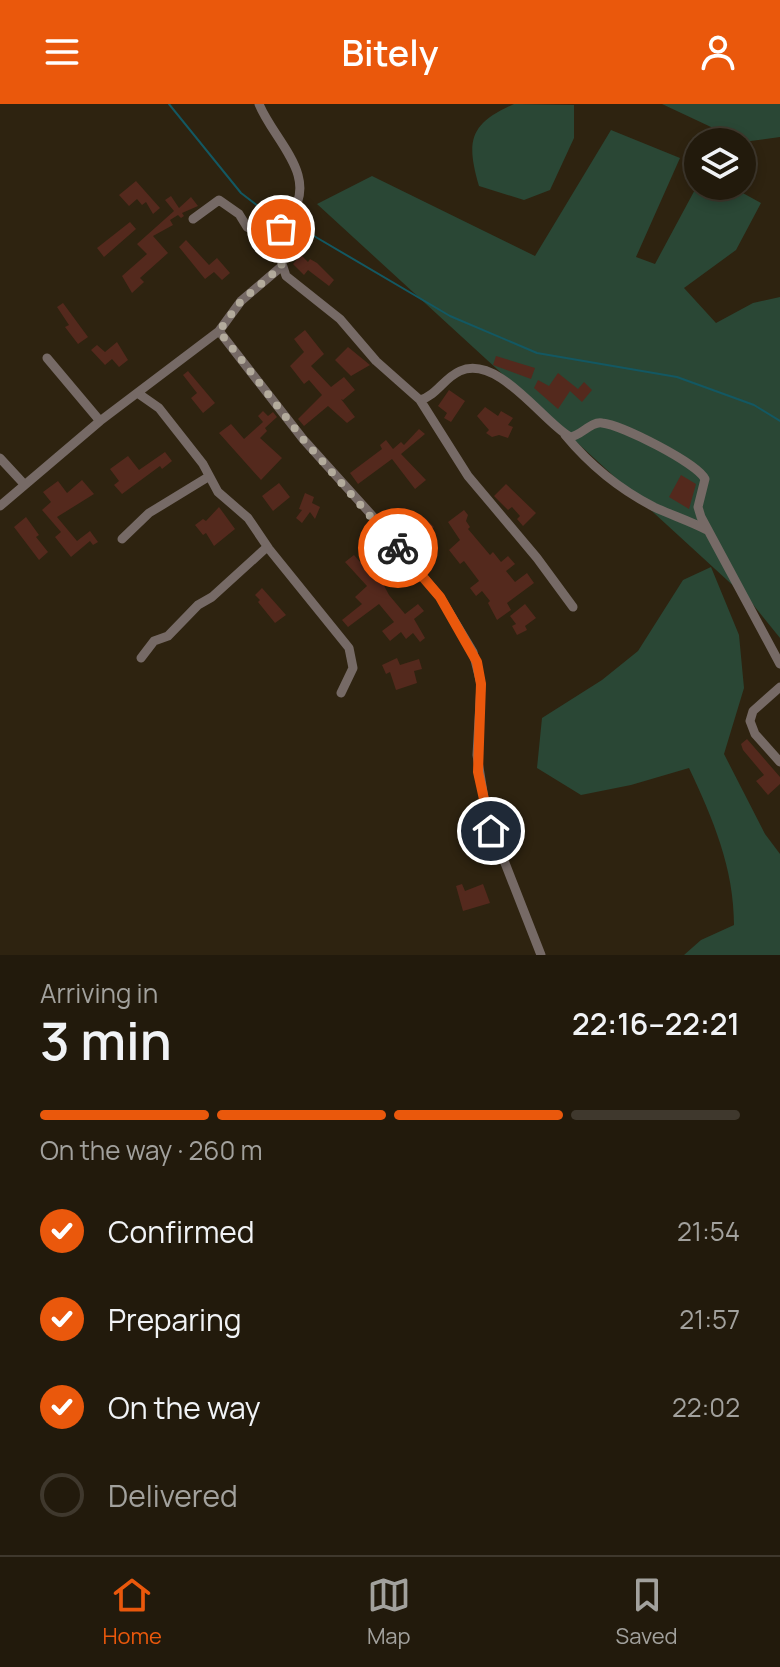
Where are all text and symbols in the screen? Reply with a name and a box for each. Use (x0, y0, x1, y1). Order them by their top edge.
text: Bitely (341, 28, 439, 77)
icon: menu (40, 30, 84, 74)
icon: person (696, 30, 740, 74)
map controls (684, 128, 756, 200)
button: layers (684, 128, 756, 200)
pin (247, 195, 315, 263)
icon: bag (259, 207, 303, 251)
courier (358, 508, 438, 588)
icon: bike (376, 526, 420, 570)
pin (457, 797, 525, 865)
icon: home (469, 809, 513, 853)
text: Arriving in (40, 975, 158, 1011)
text: 22:16–22:21 (572, 1003, 740, 1044)
text: 3 min (40, 1005, 172, 1076)
text: On the way · 260 m (40, 1132, 263, 1168)
icon: check (40, 1209, 84, 1253)
text: Confirmed (108, 1211, 255, 1252)
text: 21:54 (677, 1213, 740, 1249)
icon: check (40, 1297, 84, 1341)
text: Preparing (108, 1299, 242, 1340)
text: 21:57 (679, 1301, 740, 1337)
icon: check (40, 1385, 84, 1429)
text: On the way (108, 1387, 261, 1428)
text: 22:02 (672, 1389, 740, 1425)
text: Delivered (108, 1475, 238, 1516)
tab: Home (102, 1573, 162, 1651)
tab: Map (367, 1573, 411, 1651)
tab: Saved (616, 1573, 678, 1651)

